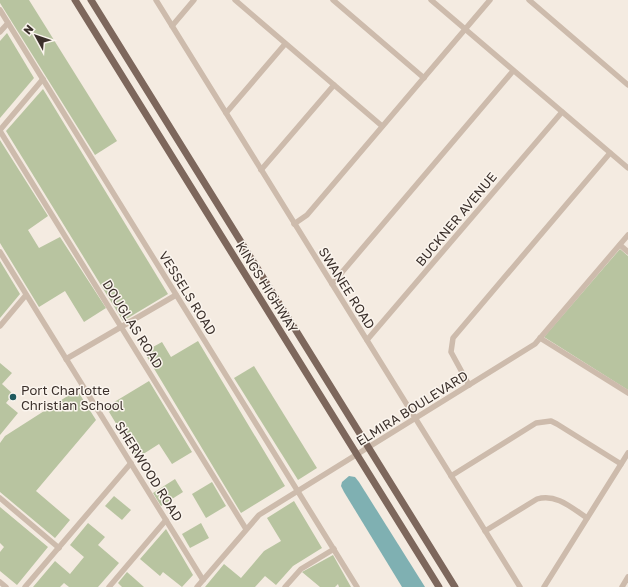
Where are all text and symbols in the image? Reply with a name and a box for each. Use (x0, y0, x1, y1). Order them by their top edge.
north arrow (16, 16, 56, 56)
text: N (20, 22, 36, 37)
street label: BUCKNER AVENUE (412, 169, 500, 269)
street label: KINGS HIGHWAY (233, 239, 302, 336)
street label: SWANEE ROAD (315, 244, 379, 332)
street label: VESSELS ROAD (156, 248, 220, 338)
street label: DOUGLAS ROAD (99, 277, 167, 371)
street label: ELMIRA BOULEVARD (353, 367, 471, 449)
place label: Port Charlotte Christian School (21, 382, 124, 413)
marker: Port Charlotte Christian School (8, 392, 18, 402)
street label: SHERWOOD ROAD (112, 418, 186, 524)

